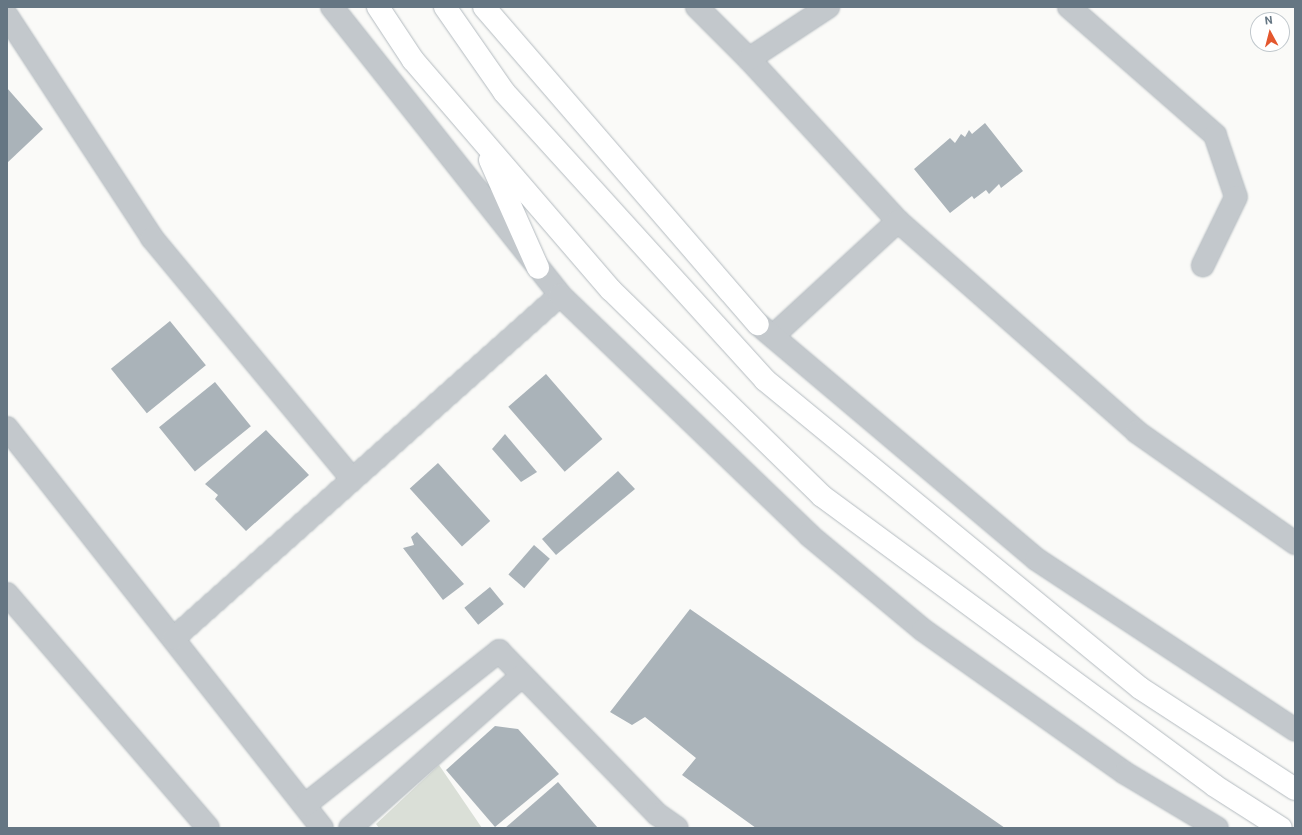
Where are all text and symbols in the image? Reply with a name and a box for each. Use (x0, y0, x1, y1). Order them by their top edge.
north arrow (1250, 12, 1290, 52)
text: N (1264, 14, 1273, 28)

